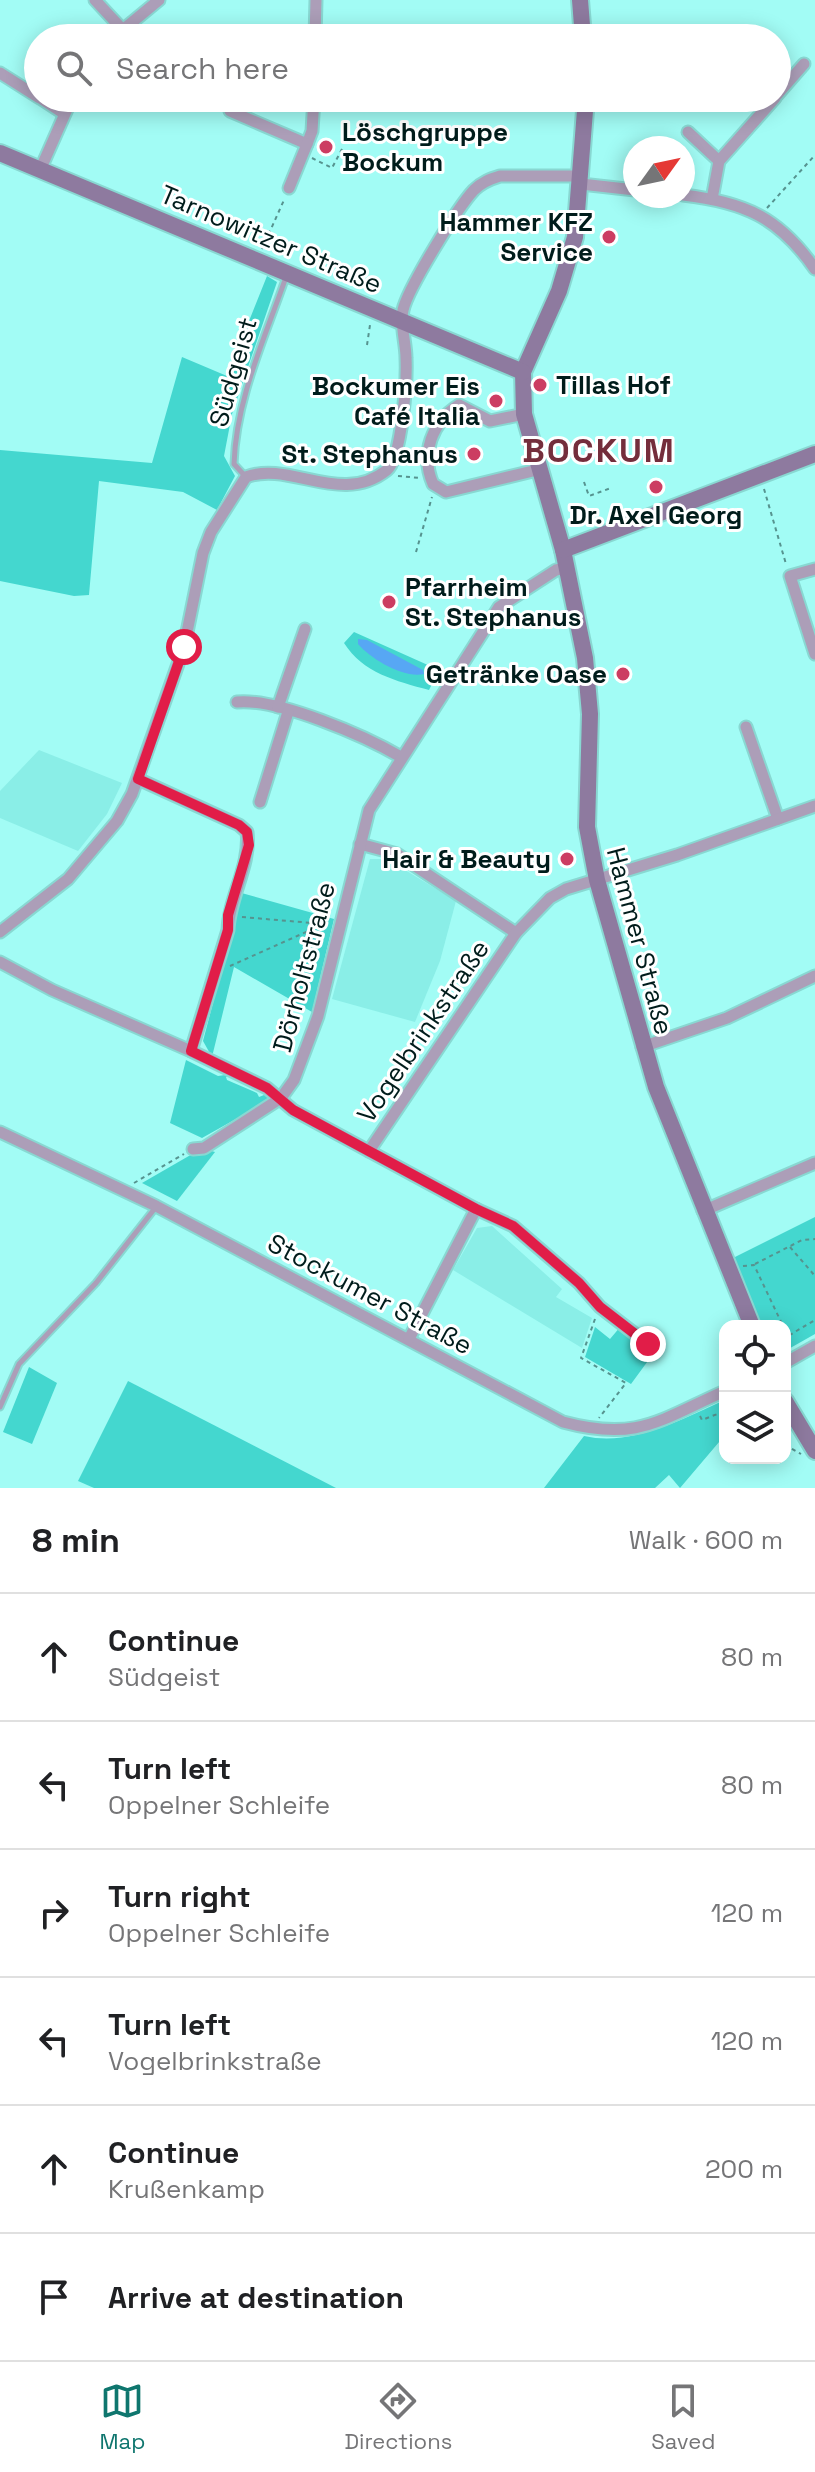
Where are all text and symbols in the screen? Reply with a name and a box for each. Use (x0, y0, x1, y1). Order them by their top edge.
search box (24, 24, 791, 112)
icon: search (52, 46, 96, 90)
text: Search here (116, 49, 289, 88)
place label: Löschgruppe Bockum (342, 115, 508, 179)
north arrow (623, 136, 695, 208)
marker: Löschgruppe Bockum (317, 138, 335, 156)
street label: Tarnowitzer Straße (155, 177, 387, 301)
place label: Hammer KFZ Service (439, 205, 593, 269)
marker: Hammer KFZ Service (600, 228, 618, 246)
street label: Südgeist (201, 313, 265, 431)
place label: Tillas Hof (556, 368, 671, 402)
place label: Bockumer Eis Café Italia (312, 369, 480, 433)
marker: Tillas Hof (531, 376, 549, 394)
marker: Bockumer Eis Café Italia (487, 392, 505, 410)
district label: BOCKUM (522, 429, 676, 472)
place label: St. Stephanus (282, 437, 458, 471)
marker: St. Stephanus (465, 445, 483, 463)
marker: Dr. Axel Georg (647, 478, 665, 496)
place label: Dr. Axel Georg (570, 498, 742, 532)
place label: Pfarrheim St. Stephanus (405, 570, 581, 634)
marker: Pfarrheim St. Stephanus (380, 593, 398, 611)
route start (166, 629, 202, 665)
place label: Getränke Oase (426, 657, 607, 691)
marker: Getränke Oase (614, 665, 632, 683)
place label: Hair & Beauty (382, 842, 551, 876)
street label: Hammer Straße (599, 844, 681, 1038)
marker: Hair & Beauty (558, 850, 576, 868)
street label: Dörholtstraße (265, 878, 343, 1056)
street label: Vogelbrinkstraße (349, 933, 497, 1129)
street label: Stockumer Straße (262, 1226, 478, 1362)
map controls (719, 1320, 791, 1464)
button: locate (719, 1320, 791, 1392)
route end (630, 1326, 666, 1362)
button: layers (719, 1392, 791, 1464)
text: 8 min (32, 1519, 120, 1562)
text: Walk · 600 m (629, 1523, 783, 1557)
text: Continue (108, 1621, 239, 1660)
icon: ahead (32, 1635, 76, 1679)
text: 80 m (721, 1640, 783, 1674)
text: Südgeist (108, 1660, 220, 1694)
text: Turn left (108, 1749, 231, 1788)
icon: left (32, 1763, 76, 1807)
text: 80 m (721, 1768, 783, 1802)
text: Oppelner Schleife (108, 1788, 330, 1822)
text: Turn right (108, 1877, 251, 1916)
icon: right (32, 1891, 76, 1935)
text: 120 m (711, 1896, 783, 1930)
text: Oppelner Schleife (108, 1916, 330, 1950)
text: Turn left (108, 2005, 231, 2044)
icon: left (32, 2019, 76, 2063)
text: 120 m (711, 2024, 783, 2058)
text: Vogelbrinkstraße (108, 2044, 322, 2078)
text: Continue (108, 2133, 239, 2172)
icon: ahead (32, 2147, 76, 2191)
text: 200 m (705, 2152, 783, 2186)
text: Krußenkamp (108, 2172, 265, 2206)
icon: arrive (32, 2275, 76, 2319)
text: Arrive at destination (108, 2278, 404, 2317)
tab: Map (100, 2379, 145, 2455)
tab: Directions (344, 2379, 452, 2455)
tab: Saved (651, 2379, 715, 2455)

